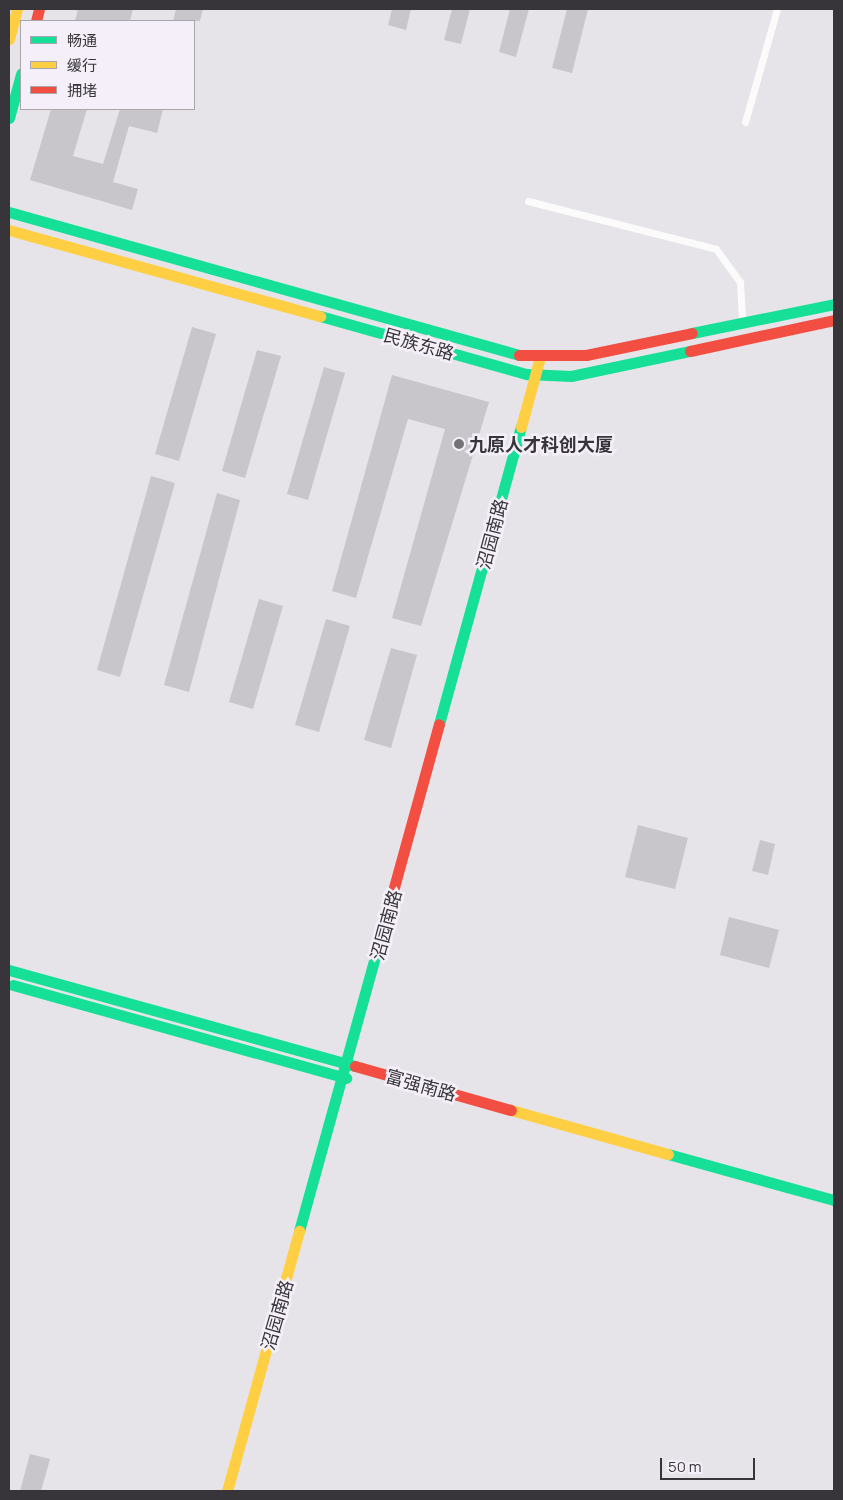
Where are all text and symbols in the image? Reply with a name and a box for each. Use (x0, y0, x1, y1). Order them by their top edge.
legend (20, 20, 195, 110)
text: 畅通 (67, 30, 97, 51)
text: 缓行 (67, 55, 97, 76)
text: 拥堵 (67, 80, 97, 101)
street label: 民族东路 (381, 324, 457, 364)
place label: 九原人才科创大厦 (469, 433, 613, 455)
marker: 九原人才科创大厦 (453, 438, 465, 450)
street label: 沼园南路 (472, 496, 512, 572)
street label: 沼园南路 (366, 887, 406, 963)
street label: 富强南路 (383, 1065, 459, 1105)
street label: 沼园南路 (257, 1277, 297, 1353)
scale bar (663, 1448, 758, 1480)
text: 50 m (668, 1456, 702, 1477)

